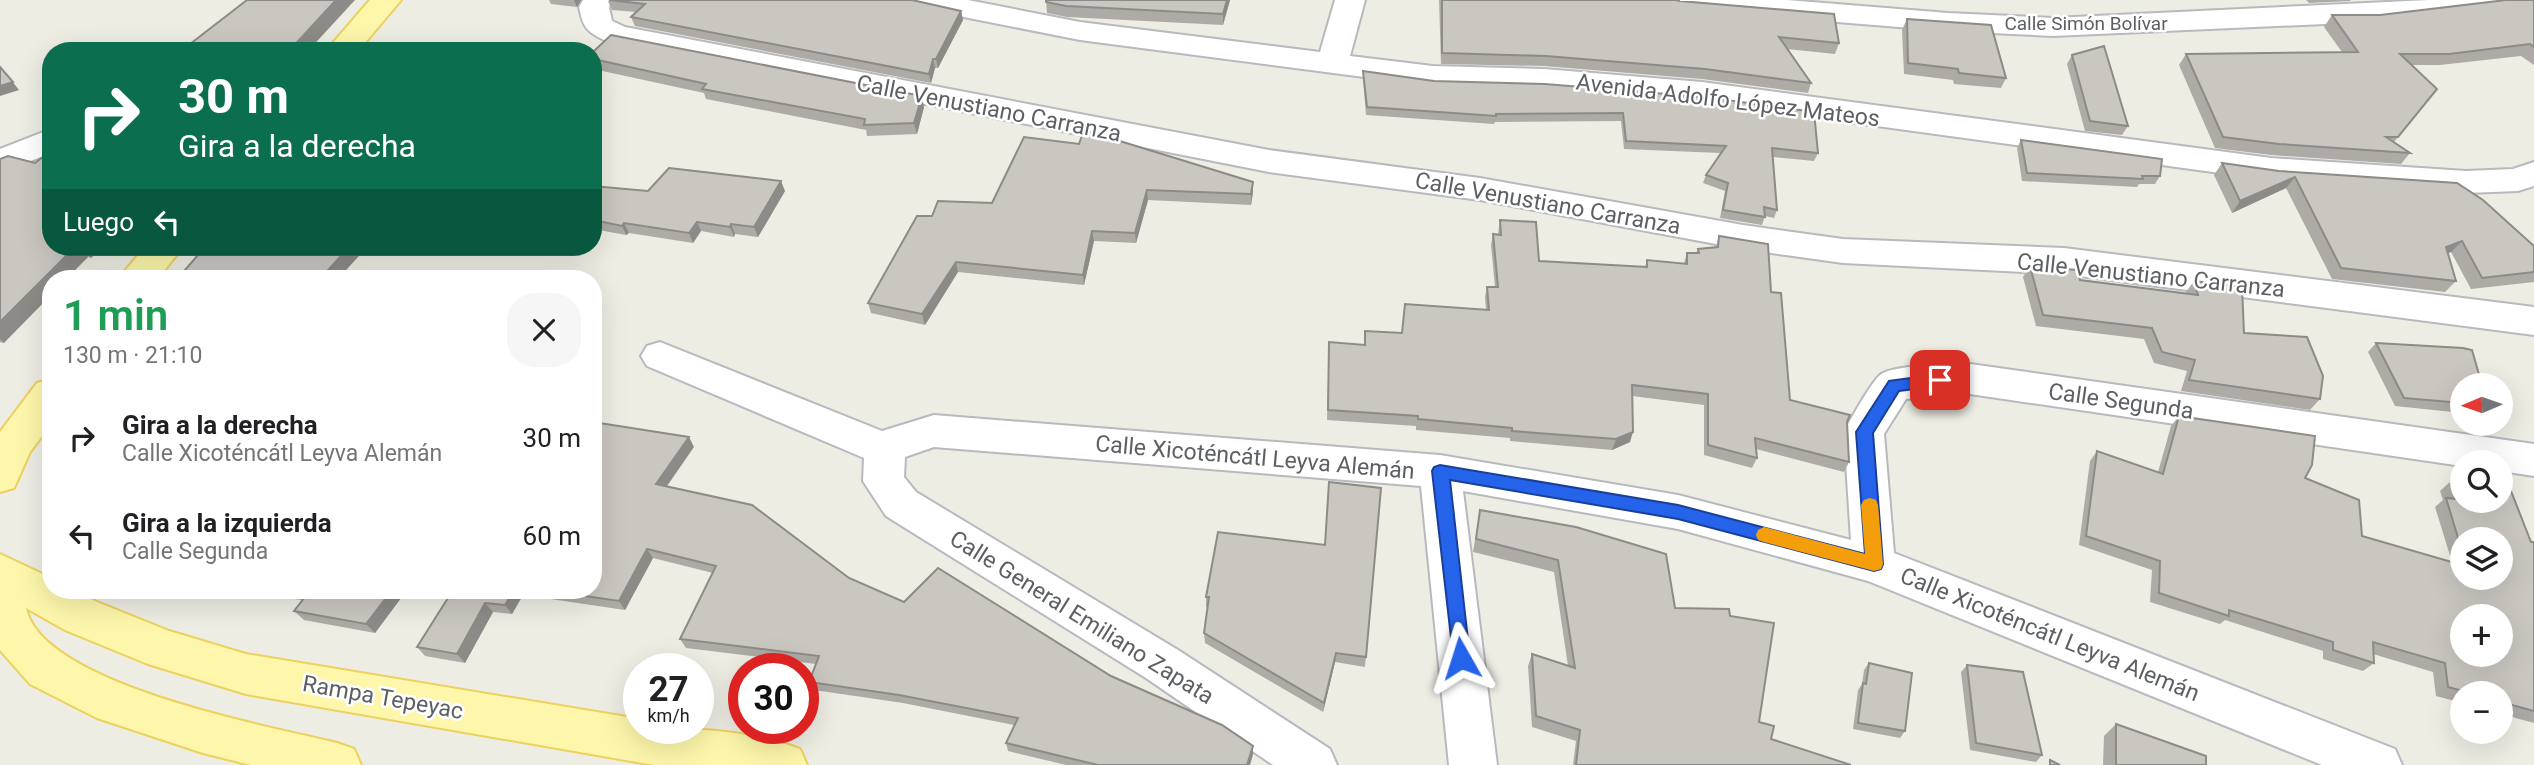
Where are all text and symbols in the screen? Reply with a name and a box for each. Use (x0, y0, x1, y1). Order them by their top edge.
street label: Calle Simón Bolívar (2004, 12, 2168, 35)
text: 30 m (178, 68, 289, 125)
street label: Avenida Adolfo López Mateos (1575, 68, 1881, 133)
icon: right (63, 70, 154, 161)
street label: Calle Venustiano Carranza (854, 70, 1124, 147)
text: Gira a la derecha (178, 127, 416, 165)
street label: Calle Venustiano Carranza (1413, 167, 1683, 240)
icon: left (148, 203, 186, 241)
text: Luego (63, 207, 134, 237)
street label: Calle Venustiano Carranza (2016, 248, 2286, 303)
text: 1 min (63, 291, 168, 340)
button: close (507, 293, 581, 367)
text: 130 m · 21:10 (63, 342, 202, 369)
pin (1910, 350, 1970, 410)
icon: arrive (1921, 361, 1959, 399)
north arrow (2450, 373, 2513, 436)
map controls (2450, 373, 2513, 744)
street label: Calle Segunda (2047, 378, 2195, 425)
text: Gira a la derecha (122, 410, 318, 440)
icon: right (63, 419, 101, 457)
text: 30 m (523, 423, 581, 453)
street label: Calle Xicoténcátl Leyva Alemán (1094, 430, 1416, 485)
text: Calle Xicoténcátl Leyva Alemán (122, 440, 442, 467)
button: search (2450, 450, 2513, 513)
text: Gira a la izquierda (122, 508, 332, 538)
icon: left (63, 517, 101, 555)
text: 60 m (523, 521, 581, 551)
street label: Calle General Emiliano Zapata (945, 525, 1219, 710)
button: layers (2450, 527, 2513, 590)
text: Calle Segunda (122, 538, 268, 565)
street label: Calle Xicoténcátl Leyva Alemán (1896, 562, 2203, 707)
button: + (2450, 604, 2513, 667)
position arrow (1424, 621, 1498, 695)
speed limit sign: 30 (728, 653, 819, 744)
text: 27 (648, 669, 689, 710)
street label: Rampa Tepeyac (301, 670, 465, 725)
button: − (2450, 681, 2513, 744)
text: km/h (647, 705, 690, 726)

